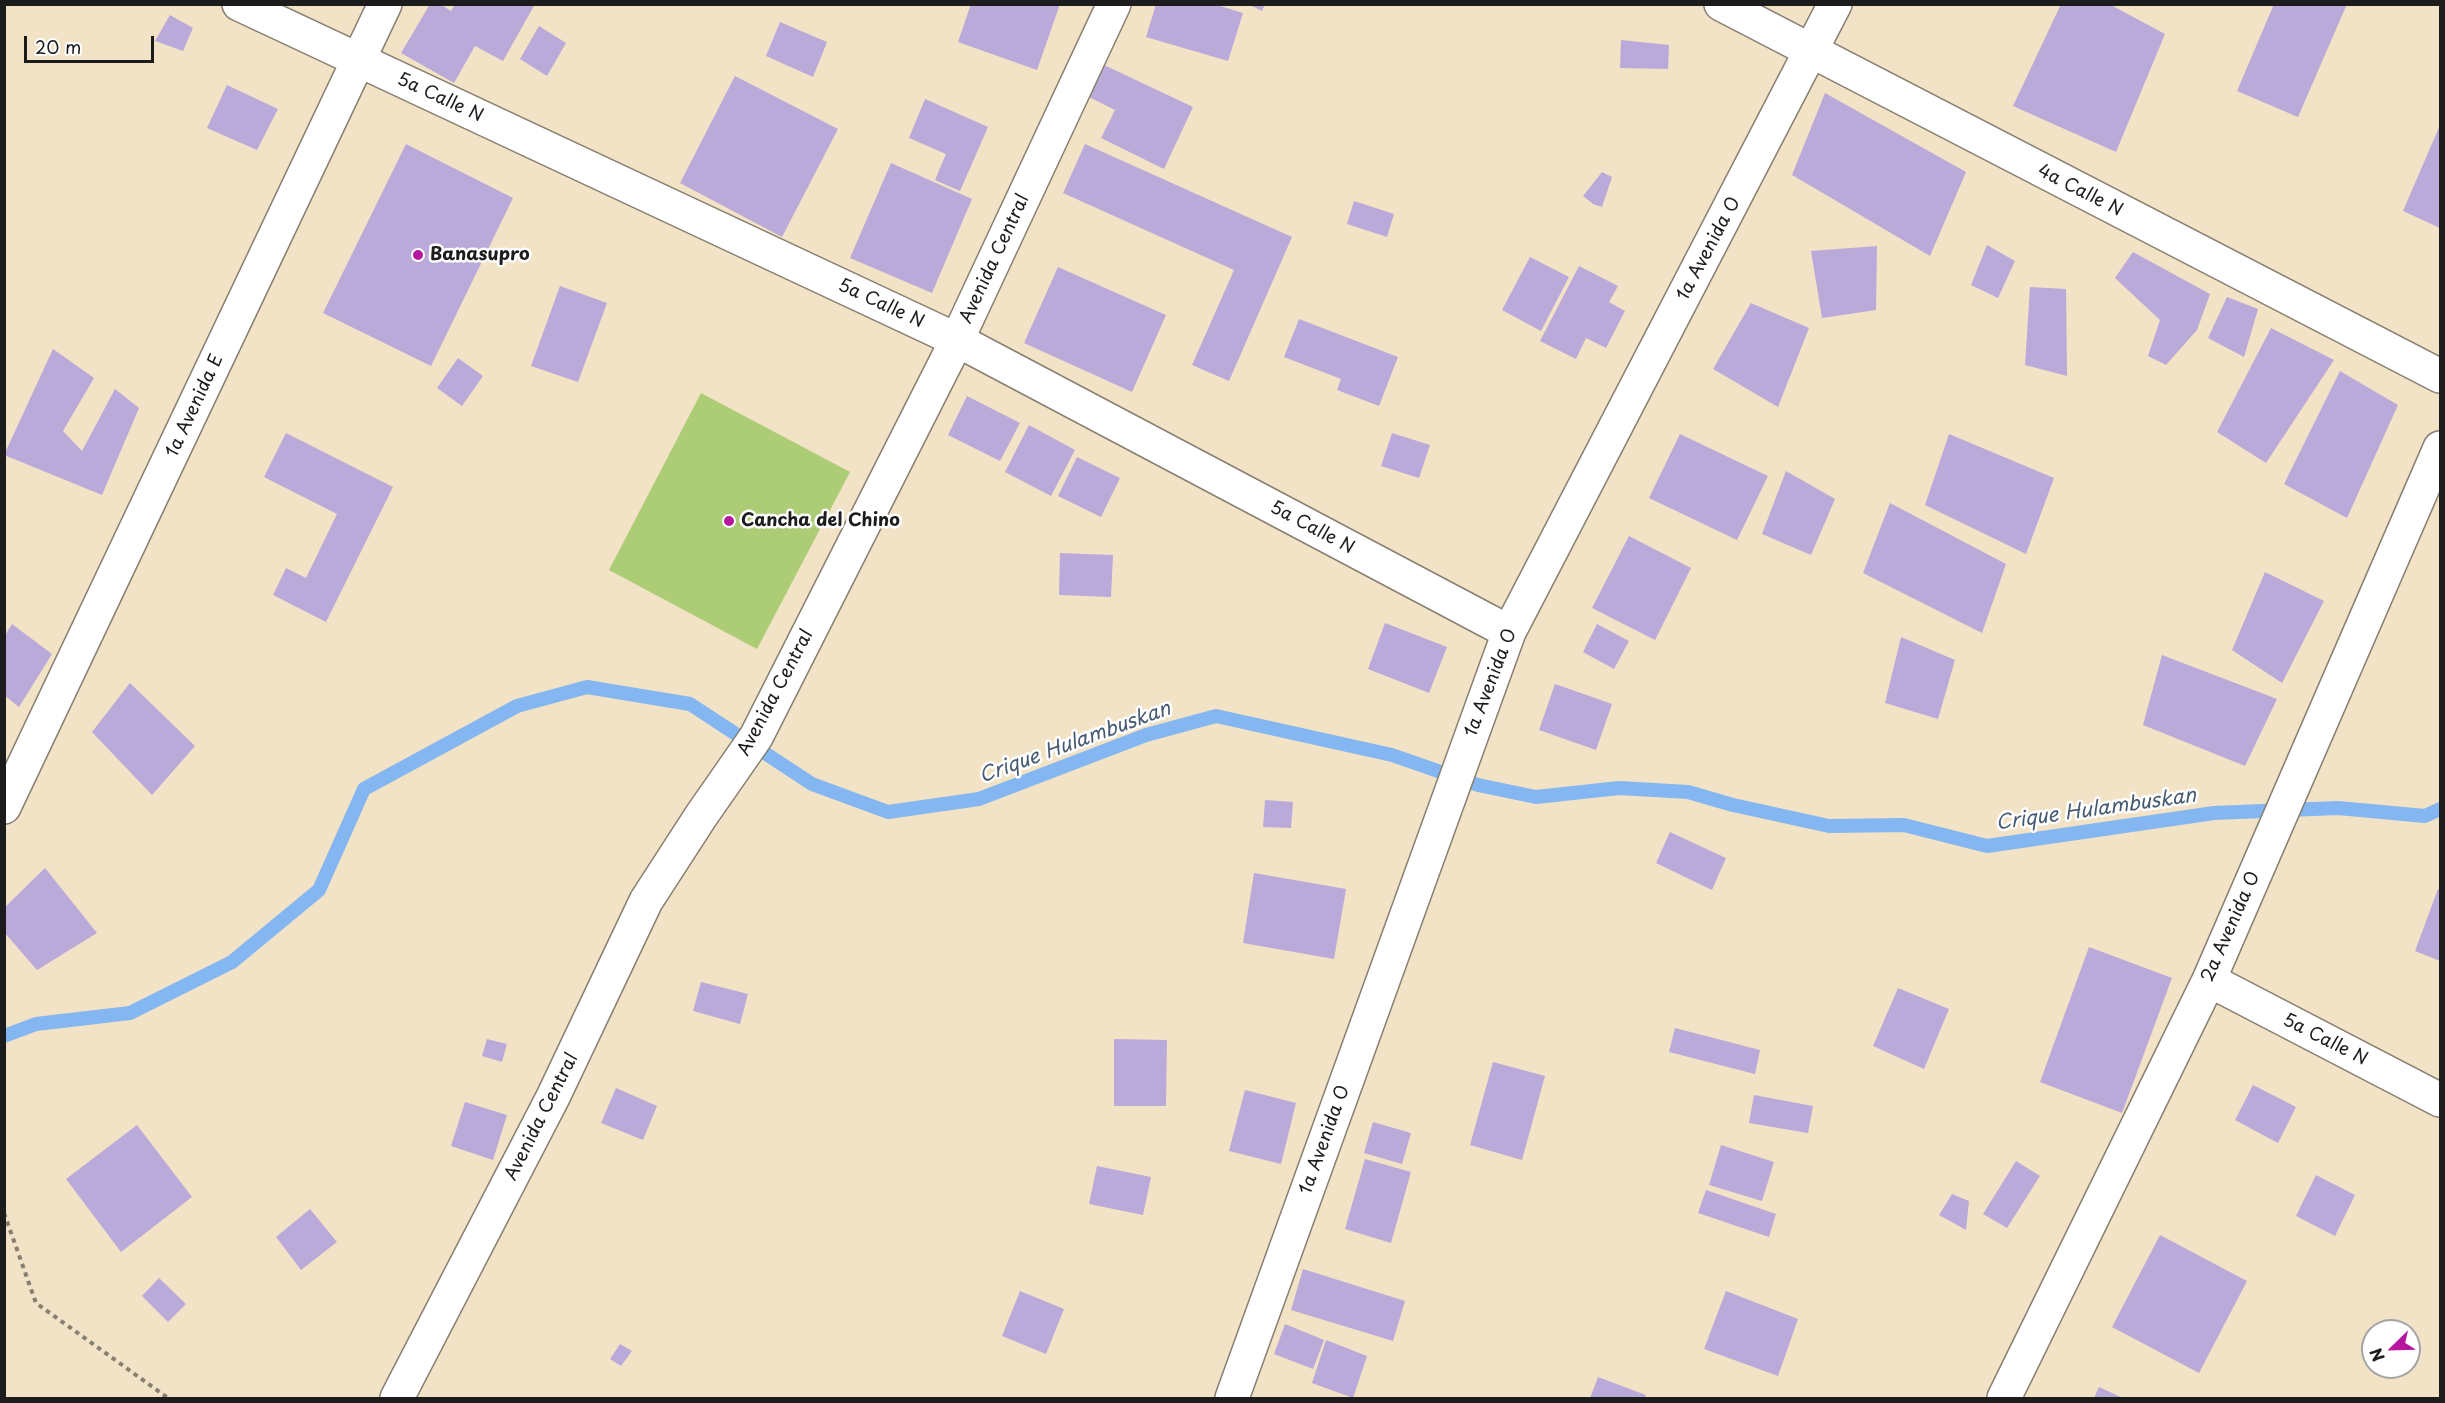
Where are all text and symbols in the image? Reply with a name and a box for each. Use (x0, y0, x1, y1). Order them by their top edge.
scale bar (27, 24, 158, 62)
text: 20 m (35, 33, 81, 60)
street label: 5a Calle N (394, 69, 486, 127)
street label: 4a Calle N (2034, 160, 2126, 222)
street label: Avenida Central (956, 191, 1034, 327)
street label: 1a Avenida O (1673, 193, 1745, 305)
place label: Banasupro (430, 244, 530, 266)
marker: Banasupro (411, 248, 425, 262)
street label: 5a Calle N (835, 275, 927, 333)
street label: 1a Avenida E (162, 351, 228, 461)
street label: 5a Calle N (1266, 497, 1358, 559)
place label: Cancha del Chino (741, 510, 900, 532)
marker: Cancha del Chino (722, 514, 736, 528)
street label: Avenida Central (734, 626, 818, 760)
street label: 1a Avenida O (1460, 626, 1522, 740)
water label: Crique Hulambuskan (976, 697, 1174, 789)
water label: Crique Hulambuskan (1994, 784, 2198, 836)
street label: 2a Avenida O (2197, 868, 2265, 986)
street label: 5a Calle N (2279, 1009, 2371, 1071)
street label: Avenida Central (501, 1050, 583, 1184)
street label: 1a Avenida O (1295, 1083, 1355, 1197)
north arrow (2361, 1319, 2421, 1379)
text: N (2363, 1345, 2390, 1366)

